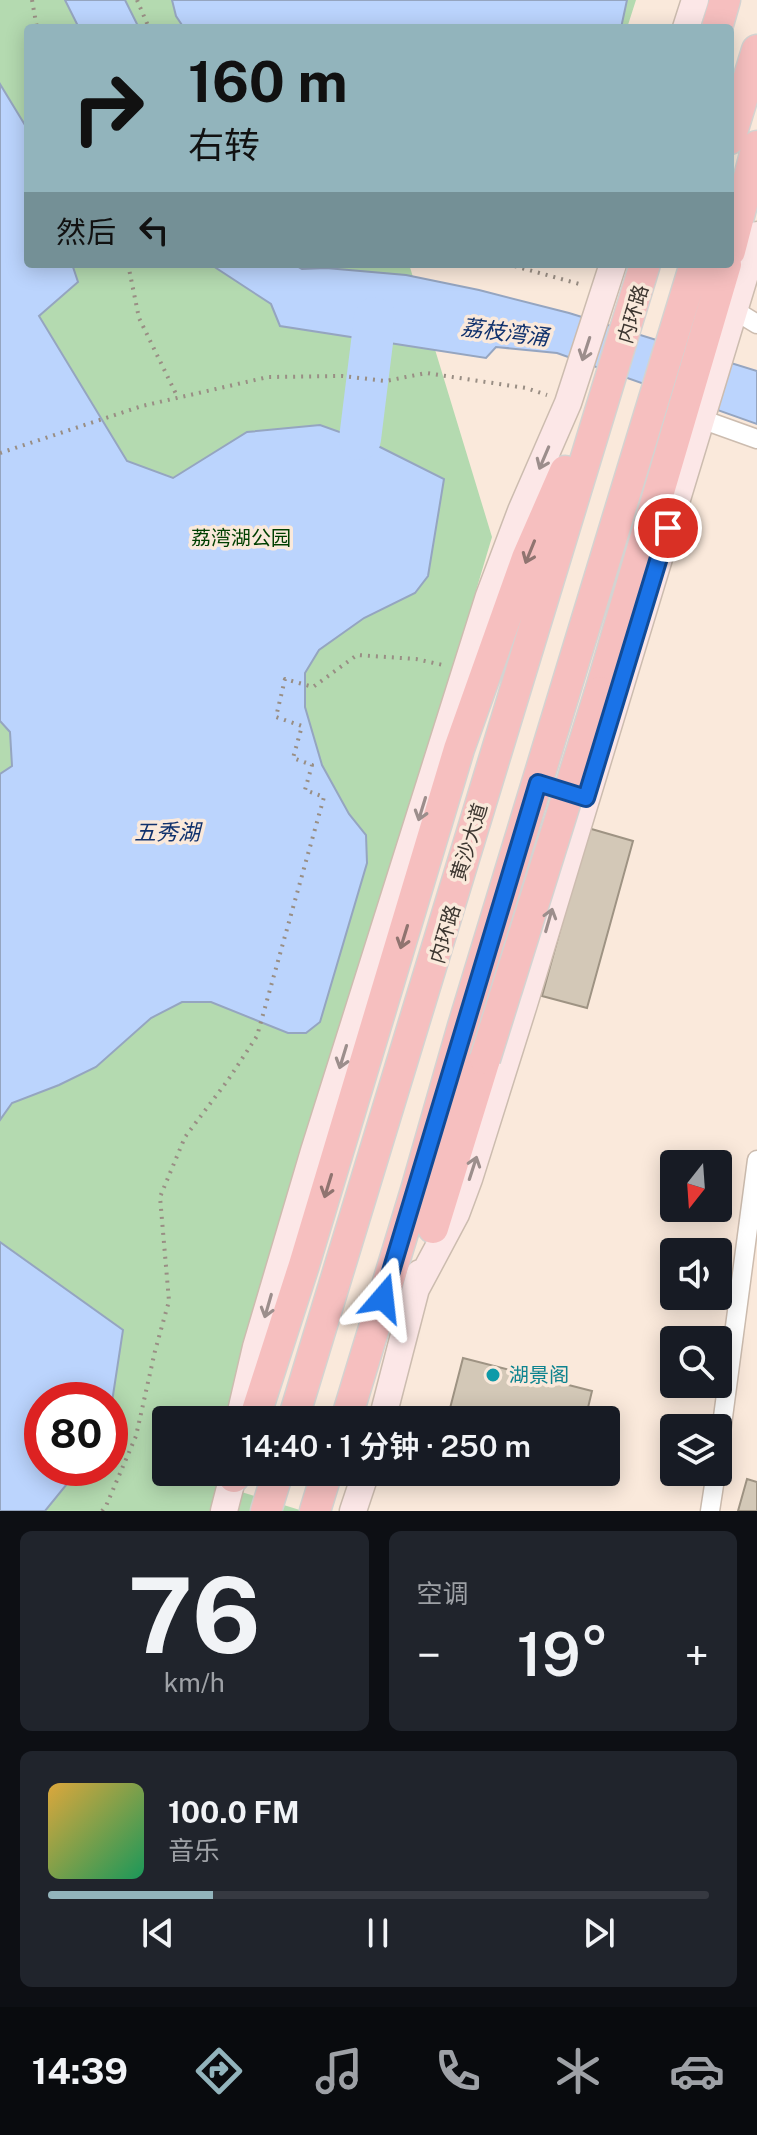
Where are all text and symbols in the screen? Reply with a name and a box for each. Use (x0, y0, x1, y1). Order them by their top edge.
text: 160 m (188, 49, 348, 115)
icon: right (56, 56, 160, 160)
text: 右转 (188, 124, 260, 166)
icon: left (132, 208, 176, 252)
text: 然后 (56, 214, 116, 250)
street label: 内环路 (613, 282, 653, 346)
water label: 荔枝湾涌 (460, 314, 553, 351)
one-way arrow (577, 336, 592, 361)
one-way arrow (536, 445, 551, 470)
pin (634, 494, 702, 562)
icon: arrive (646, 506, 690, 550)
park label: 荔湾湖公园 (191, 526, 291, 550)
one-way arrow (522, 539, 536, 564)
one-way arrow (413, 796, 428, 821)
street label: 黄沙大道 (446, 800, 492, 884)
water label: 五秀湖 (134, 819, 203, 845)
street label: 内环路 (425, 902, 465, 966)
one-way arrow (542, 907, 557, 933)
one-way arrow (396, 924, 411, 950)
one-way arrow (335, 1044, 349, 1069)
north arrow (660, 1150, 732, 1222)
map controls (660, 1150, 732, 1486)
one-way arrow (466, 1156, 481, 1181)
one-way arrow (320, 1173, 334, 1198)
button: sound (660, 1238, 732, 1310)
position arrow (341, 1256, 425, 1340)
one-way arrow (260, 1292, 275, 1318)
button: search (660, 1326, 732, 1398)
place label: 湖景阁 (509, 1363, 569, 1387)
marker: 湖景阁 (484, 1366, 502, 1384)
speed limit sign: 80 (24, 1382, 128, 1486)
button: layers (660, 1414, 732, 1486)
text: 14:40 · 1 分钟 · 250 m (241, 1428, 531, 1464)
text: 76 (128, 1554, 261, 1676)
text: 空调 (417, 1578, 469, 1609)
text: 19° (517, 1619, 609, 1690)
text: − (417, 1629, 441, 1681)
text: + (685, 1629, 709, 1681)
text: km/h (164, 1667, 225, 1698)
text: 100.0 FM (168, 1794, 300, 1830)
text: 音乐 (168, 1835, 220, 1866)
icon: previous (136, 1911, 180, 1955)
icon: pause (356, 1911, 400, 1955)
icon: next (577, 1911, 621, 1955)
icon: directions (191, 2043, 247, 2099)
icon: music (311, 2043, 367, 2099)
icon: phone (430, 2043, 486, 2099)
icon: climate (550, 2043, 606, 2099)
icon: car (669, 2043, 725, 2099)
text: 14:39 (32, 2050, 128, 2092)

